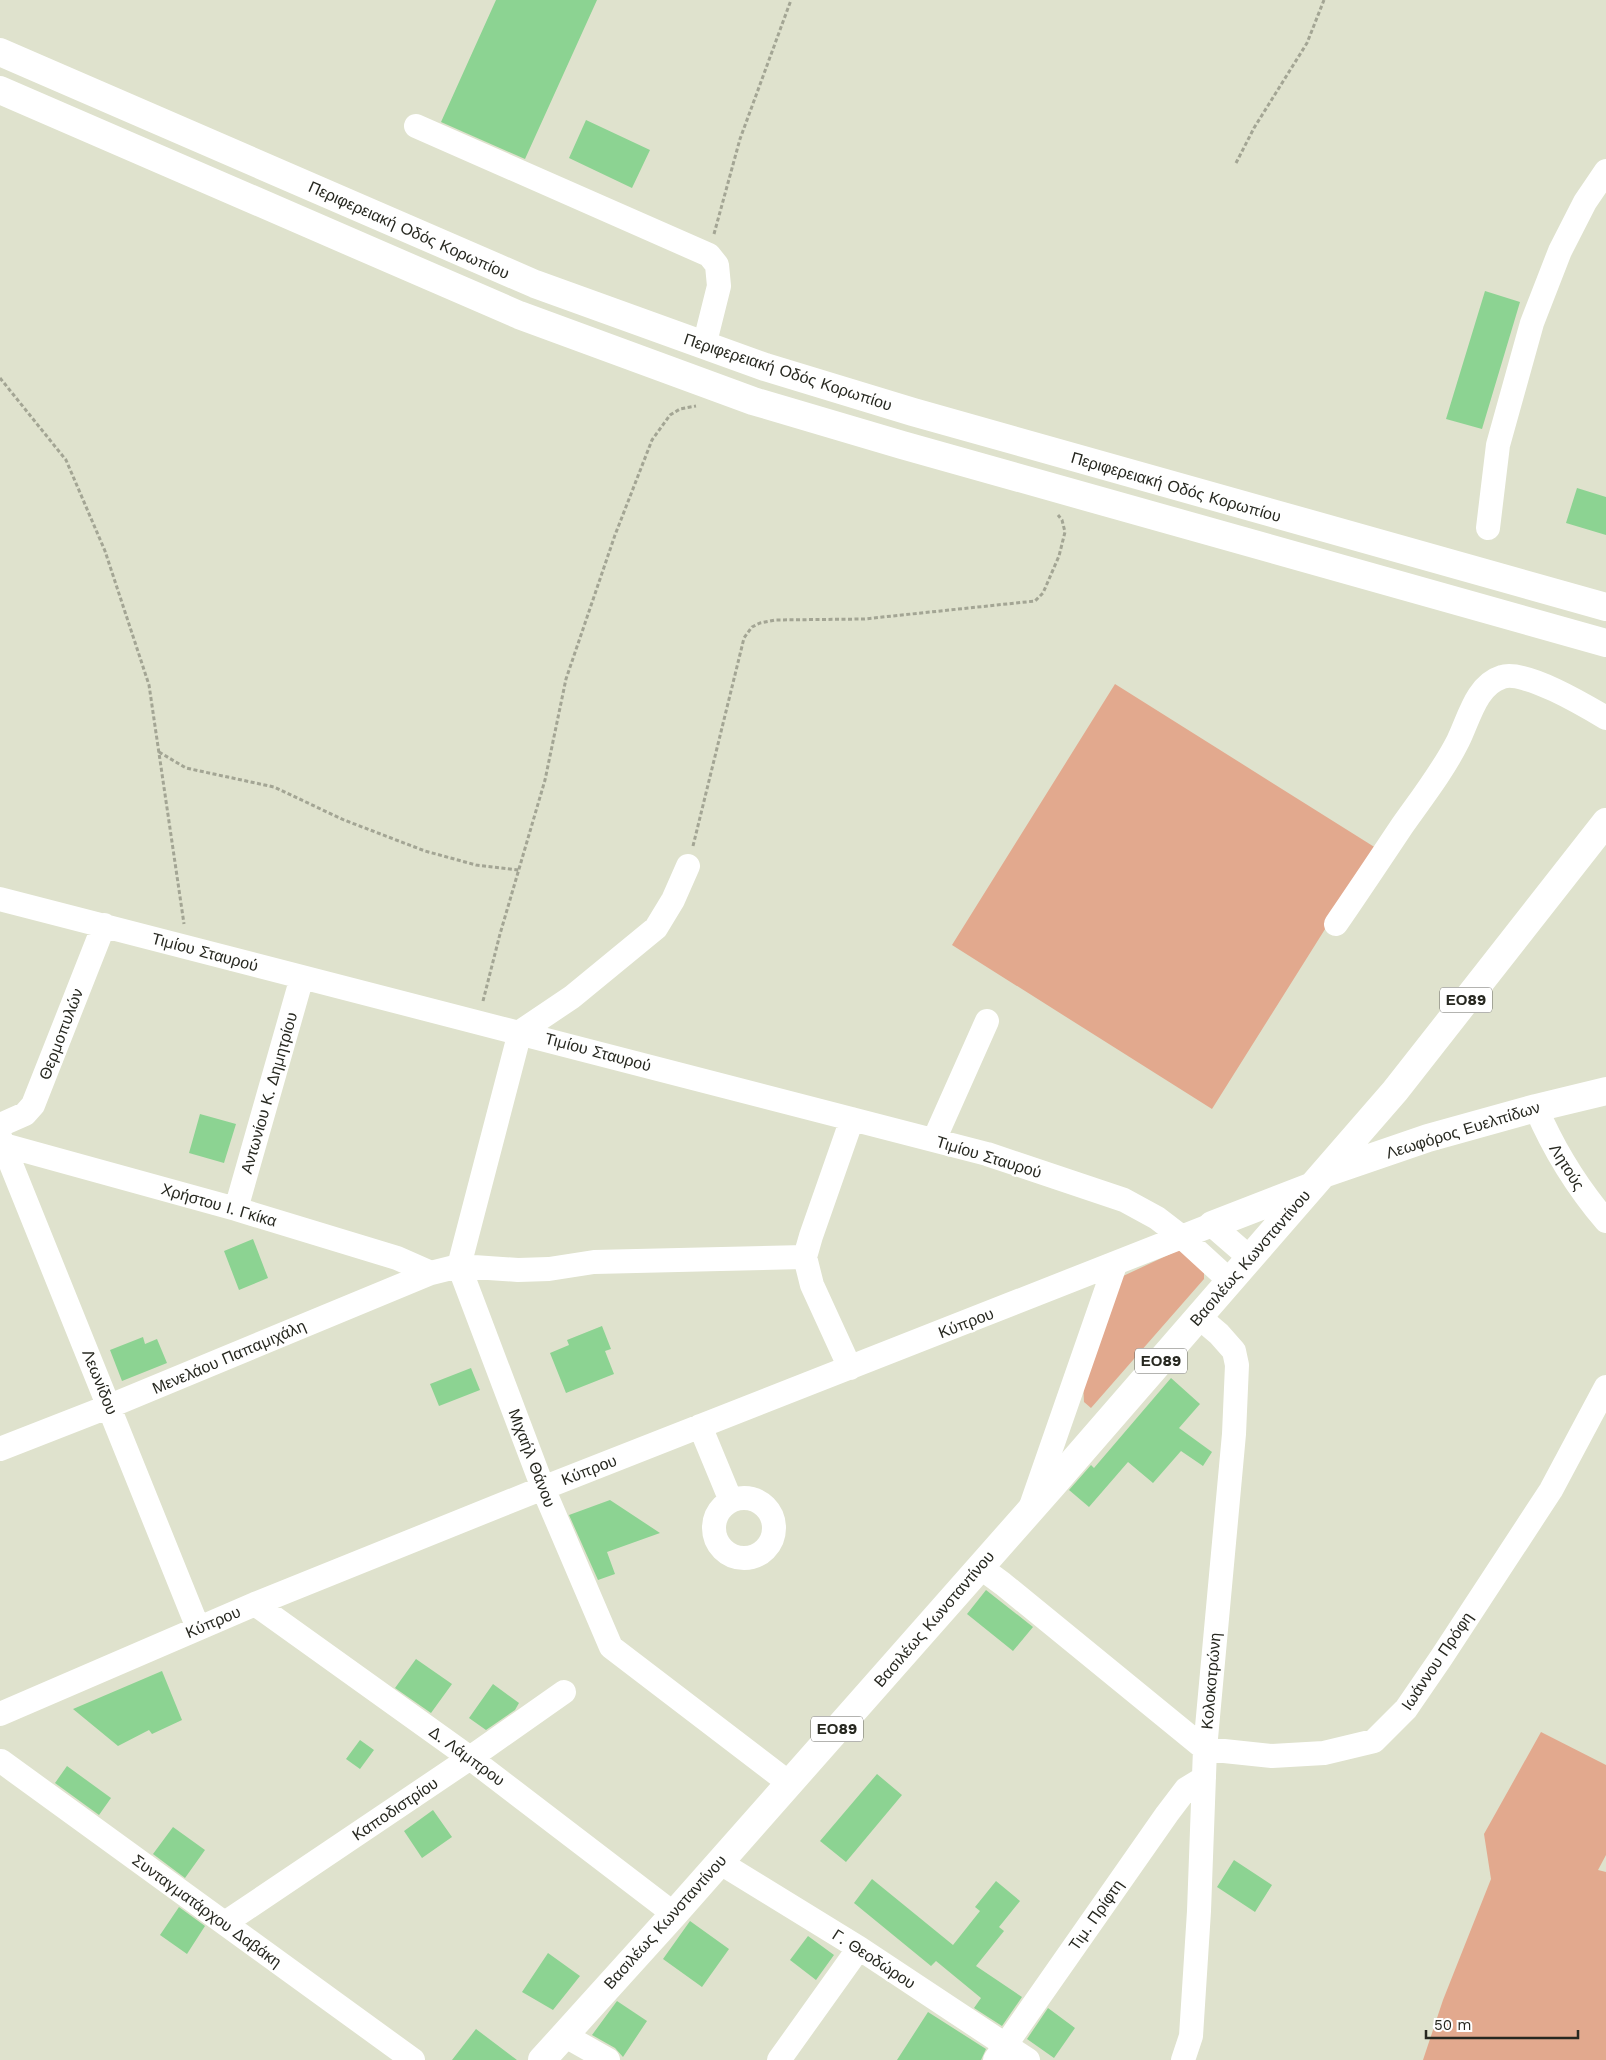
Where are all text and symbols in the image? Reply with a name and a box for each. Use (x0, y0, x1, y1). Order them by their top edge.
street label: Περιφερειακή Οδός Κορωπίου (306, 177, 512, 283)
street label: Περιφερειακή Οδός Κορωπίου (682, 329, 894, 415)
street label: Περιφερειακή Οδός Κορωπίου (1069, 448, 1283, 526)
street label: Τιμίου Σταυρού (150, 929, 260, 975)
street label: Θερμοπυλών (35, 986, 87, 1082)
road number: ΕΟ89 (1440, 988, 1492, 1012)
street label: Αντωνίου Κ. Δημητρίου (237, 1010, 301, 1176)
street label: Τιμίου Σταυρού (543, 1029, 653, 1075)
street label: Λεωφόρος Ευελπίδων (1384, 1098, 1542, 1162)
street label: Τιμίου Σταυρού (934, 1132, 1044, 1182)
street label: Λητούς (1545, 1140, 1589, 1194)
street label: Χρήστου Ι. Γκίκα (159, 1179, 279, 1231)
street label: Βασιλέως Κωνσταντίνου (1186, 1186, 1314, 1330)
street label: Κύπρου (936, 1304, 996, 1342)
street label: Μενελάου Παπαμιχάλη (149, 1316, 309, 1398)
street label: Λεωνίδου (78, 1347, 122, 1417)
road number: ΕΟ89 (1135, 1348, 1187, 1374)
street label: Μιχαήλ Θάνου (505, 1406, 559, 1510)
street label: Κύπρου (559, 1451, 619, 1489)
street label: Βασιλέως Κωνσταντίνου (870, 1547, 998, 1691)
street label: Κύπρου (183, 1602, 243, 1642)
street label: Ιωάννου Πρόφη (1397, 1608, 1477, 1714)
street label: Κολοκοτρώνη (1197, 1632, 1225, 1730)
road number: ΕΟ89 (811, 1716, 863, 1742)
street label: Δ. Λάμπρου (425, 1722, 509, 1790)
street label: Καποδιστρίου (348, 1773, 442, 1845)
street label: Συνταγματάρχου Δαβάκη (129, 1850, 285, 1972)
street label: Βασιλέως Κωνσταντίνου (600, 1851, 730, 1993)
street label: Τιμ. Πρίφτη (1065, 1876, 1127, 1954)
street label: Γ. Θεοδώρου (829, 1925, 919, 1993)
scale bar (1426, 2008, 1578, 2040)
text: 50 m (1434, 2016, 1471, 2034)

